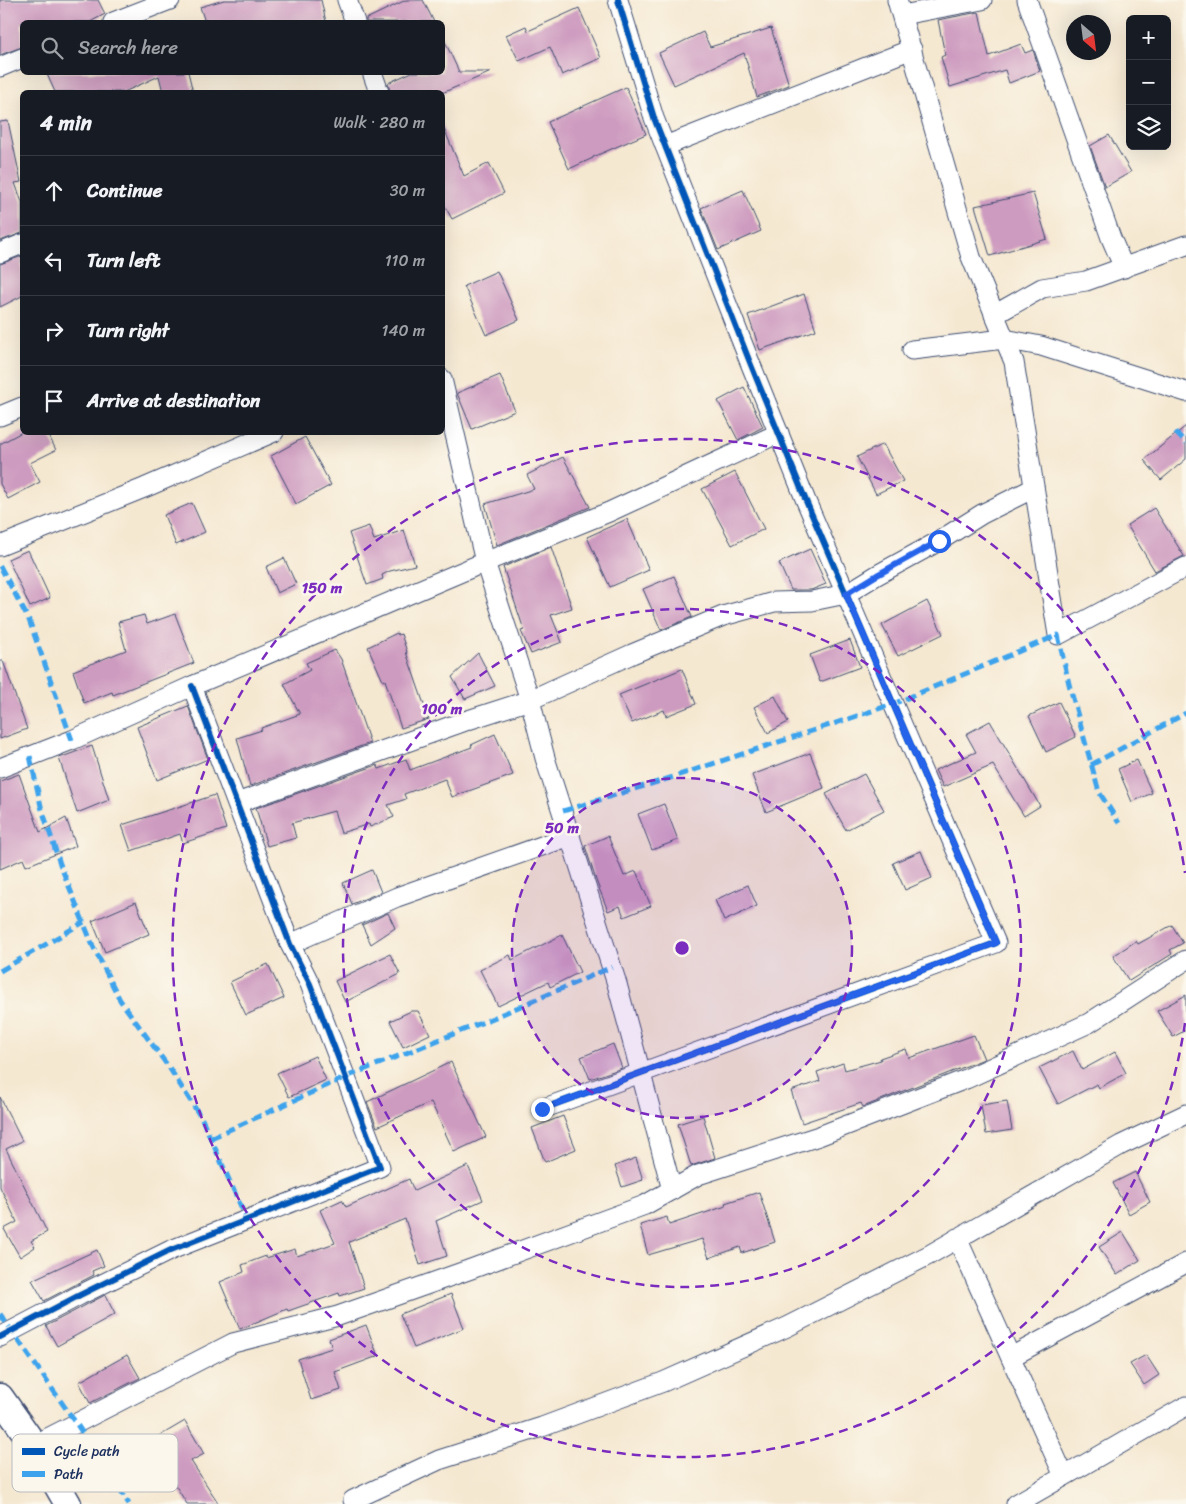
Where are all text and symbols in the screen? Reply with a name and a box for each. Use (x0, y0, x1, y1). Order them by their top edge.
north arrow (1066, 15, 1111, 60)
map controls (1126, 15, 1171, 150)
button: + (1126, 15, 1171, 60)
search box (20, 20, 445, 75)
text: Search here (78, 31, 178, 64)
icon: search (38, 34, 66, 62)
button: − (1126, 60, 1171, 105)
text: 4 min (40, 104, 92, 142)
button: layers (1126, 105, 1171, 150)
text: Walk · 280 m (334, 108, 425, 137)
text: Continue (87, 174, 163, 207)
text: 30 m (390, 176, 425, 205)
icon: ahead (40, 177, 68, 205)
text: Turn left (87, 244, 160, 277)
text: 110 m (385, 246, 425, 275)
icon: left (40, 247, 68, 275)
text: Turn right (87, 314, 169, 347)
text: 140 m (382, 316, 425, 345)
icon: right (40, 317, 68, 345)
text: Arrive at destination (87, 384, 260, 417)
icon: arrive (40, 387, 68, 415)
route start (928, 530, 951, 553)
text: 150 m (302, 575, 343, 601)
text: 100 m (422, 696, 463, 722)
text: 50 m (545, 815, 580, 841)
centre of rings (673, 939, 691, 957)
route end (531, 1098, 554, 1121)
legend (12, 1434, 178, 1492)
text: Cycle path (54, 1439, 120, 1464)
text: Path (54, 1462, 83, 1487)

